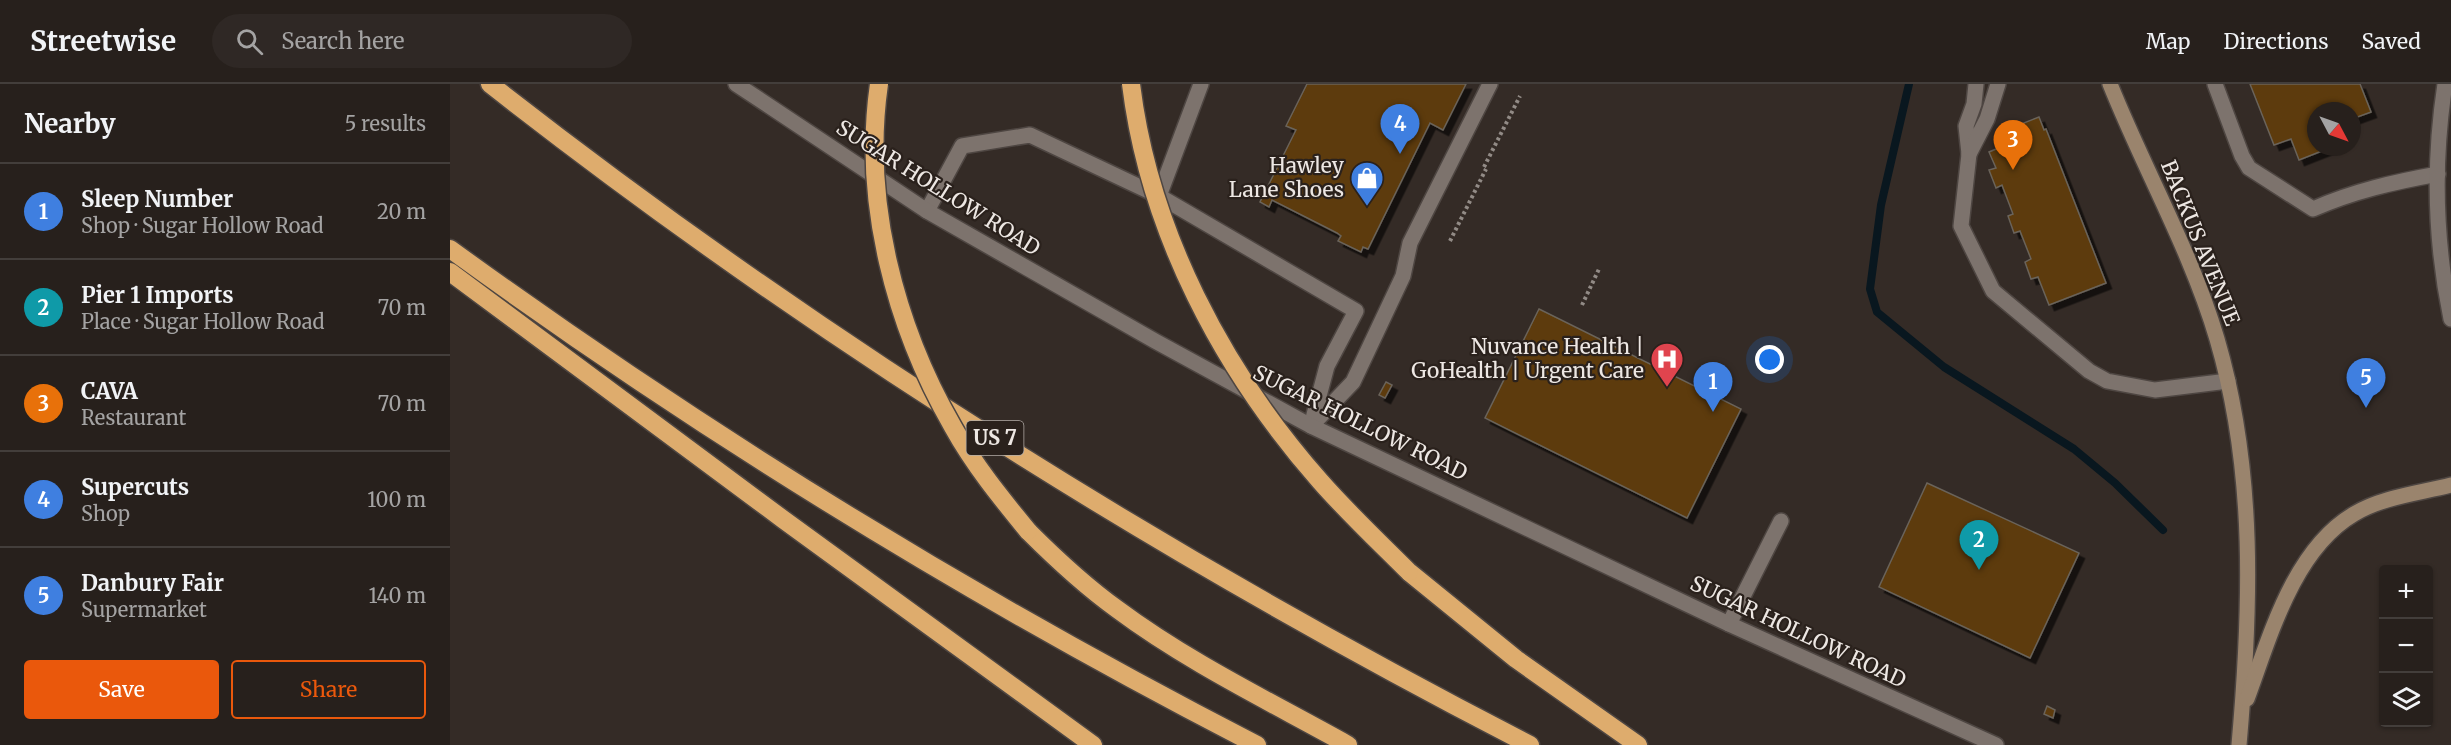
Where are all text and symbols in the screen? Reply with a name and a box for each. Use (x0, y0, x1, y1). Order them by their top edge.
search box (212, 14, 632, 68)
text: Streetwise (30, 23, 176, 59)
icon: search (233, 25, 266, 58)
text: Search here (281, 27, 405, 55)
text: Map (2146, 28, 2190, 55)
text: Directions (2223, 28, 2328, 55)
text: Saved (2361, 28, 2421, 55)
north arrow (2307, 102, 2361, 156)
pin: 4 (1380, 104, 1420, 154)
text: Nearby (24, 107, 116, 140)
text: 5 results (345, 111, 426, 136)
street label: SUGAR HOLLOW ROAD (831, 114, 1045, 261)
pin: 3 (1994, 120, 2032, 170)
place label: Hawley Lane Shoes (1229, 152, 1345, 203)
street label: BACKUS AVENUE (2155, 156, 2246, 330)
shop icon: Hawley Lane Shoes (1349, 160, 1385, 207)
text: Sleep Number (81, 185, 233, 213)
text: 1 (39, 199, 48, 224)
text: 20 m (377, 199, 426, 224)
text: Shop · Sugar Hollow Road (81, 213, 323, 238)
text: Pier 1 Imports (81, 281, 234, 309)
text: 2 (38, 295, 49, 320)
text: 70 m (378, 295, 426, 320)
text: Place · Sugar Hollow Road (81, 309, 325, 334)
place label: Nuvance Health | GoHealth | Urgent Care (1411, 333, 1644, 384)
hospital icon: Nuvance Health | GoHealth | Urgent Care (1649, 341, 1685, 388)
your location (1755, 345, 1784, 374)
pin: 5 (2346, 358, 2386, 408)
street label: SUGAR HOLLOW ROAD (1249, 359, 1472, 486)
pin: 1 (1694, 362, 1732, 412)
text: CAVA (81, 377, 138, 405)
text: 3 (38, 391, 49, 416)
text: 70 m (378, 391, 426, 416)
text: Restaurant (81, 405, 186, 430)
road number: US 7 (966, 421, 1024, 455)
text: Supercuts (81, 473, 189, 501)
text: 4 (37, 487, 50, 512)
text: 100 m (367, 487, 426, 512)
text: Shop (81, 501, 130, 526)
pin: 2 (1960, 520, 1999, 570)
map controls (2379, 565, 2433, 727)
button: + (2379, 565, 2433, 619)
text: Danbury Fair (81, 569, 224, 597)
street label: SUGAR HOLLOW ROAD (1686, 570, 1911, 694)
text: 5 (38, 583, 49, 608)
text: 140 m (369, 583, 426, 608)
text: Supermarket (81, 597, 207, 622)
button: − (2379, 619, 2433, 673)
button: Save (24, 660, 219, 719)
button: Share (231, 660, 426, 719)
button: layers (2379, 673, 2433, 727)

